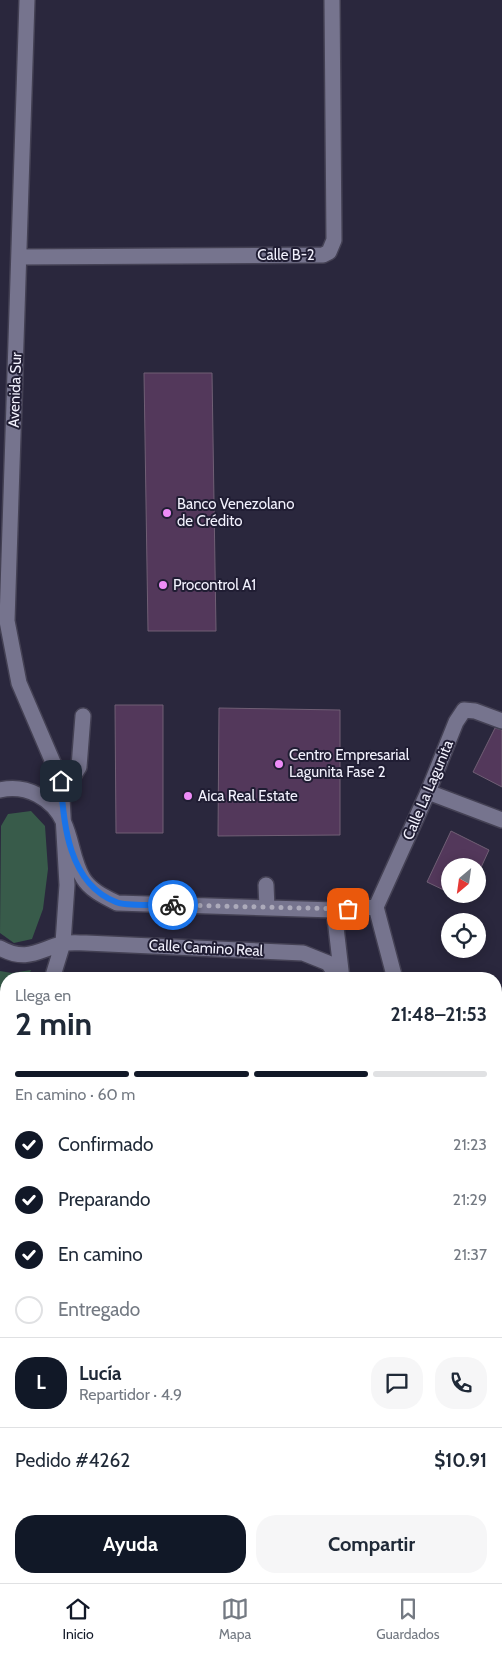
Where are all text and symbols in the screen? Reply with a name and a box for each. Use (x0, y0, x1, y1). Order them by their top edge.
street label: Calle B-2 (257, 246, 315, 264)
street label: Avenida Sur (5, 352, 25, 428)
place label: Banco Venezolano de Crédito (177, 495, 294, 530)
marker: Banco Venezolano de Crédito (161, 507, 173, 519)
place label: Procontrol A1 (173, 576, 256, 594)
marker: Procontrol A1 (157, 579, 169, 591)
street label: Calle La Lagunita (399, 737, 457, 843)
place label: Centro Empresarial Lagunita Fase 2 (289, 746, 410, 781)
marker: Centro Empresarial Lagunita Fase 2 (273, 758, 285, 770)
pin (40, 760, 82, 802)
icon: home (47, 767, 75, 795)
place label: Aica Real Estate (198, 787, 298, 805)
marker: Aica Real Estate (182, 790, 194, 802)
north arrow (441, 858, 486, 902)
map controls (441, 858, 486, 958)
courier (148, 880, 198, 930)
pin (327, 888, 369, 930)
icon: bike (159, 891, 187, 919)
icon: bag (334, 895, 362, 923)
button: locate (441, 913, 486, 958)
street label: Calle Camino Real (148, 936, 264, 960)
text: Llega en (15, 986, 71, 1005)
text: 21:48–21:53 (390, 1003, 487, 1026)
text: 2 min (15, 1004, 92, 1043)
text: En camino · 60 m (15, 1085, 135, 1104)
icon: check (15, 1131, 43, 1159)
text: Confirmado (58, 1133, 154, 1156)
text: 21:23 (453, 1135, 487, 1154)
icon: check (15, 1186, 43, 1214)
text: Preparando (58, 1188, 151, 1211)
text: 21:29 (453, 1190, 487, 1209)
icon: check (15, 1241, 43, 1269)
text: En camino (58, 1243, 143, 1266)
text: 21:37 (453, 1245, 487, 1264)
text: Entregado (58, 1298, 140, 1321)
button: chat (371, 1357, 423, 1409)
button: phone (435, 1357, 487, 1409)
text: Lucía (79, 1362, 122, 1385)
text: L (36, 1371, 46, 1394)
text: Repartidor · 4.9 (79, 1385, 182, 1404)
text: Pedido #4262 (15, 1449, 130, 1472)
text: $10.91 (434, 1449, 487, 1472)
button: Ayuda (15, 1515, 246, 1573)
button: Compartir (256, 1515, 487, 1573)
tab: Inicio (62, 1595, 94, 1643)
tab: Mapa (219, 1595, 251, 1643)
tab: Guardados (376, 1595, 440, 1643)

